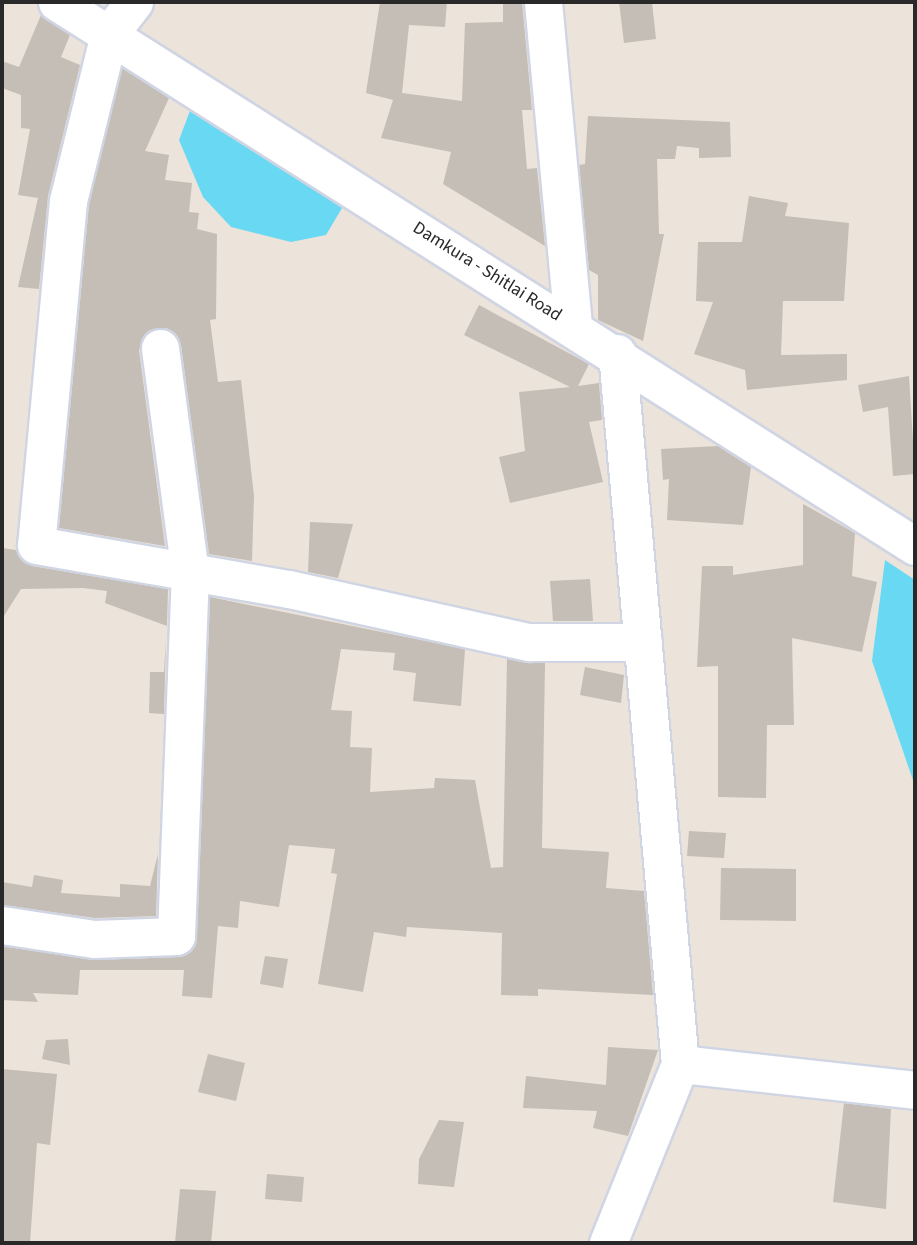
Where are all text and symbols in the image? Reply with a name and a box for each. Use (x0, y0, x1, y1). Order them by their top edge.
street label: Damkura - Shitlai Road (409, 217, 565, 327)

